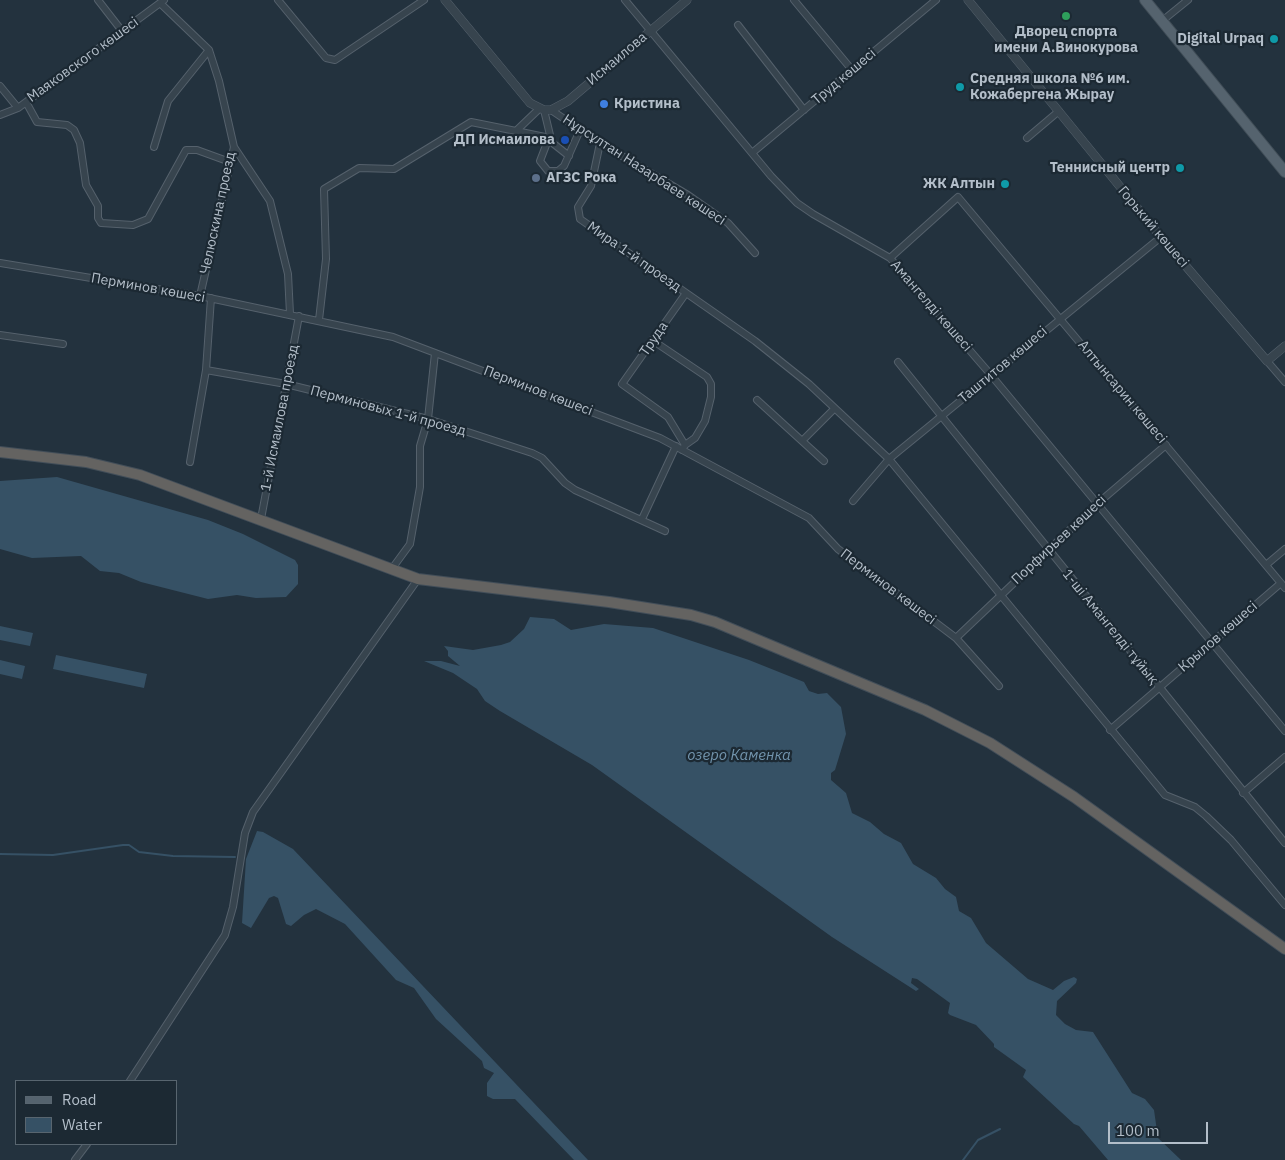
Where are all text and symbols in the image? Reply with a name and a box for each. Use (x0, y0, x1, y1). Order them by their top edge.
marker: Дворец спорта имени А.Винокурова (1060, 10, 1072, 22)
street label: Маяковского көшесі (24, 14, 142, 106)
place label: Дворец спорта имени А.Винокурова (994, 24, 1138, 56)
street label: Исмаилова (584, 29, 650, 89)
place label: Digital Urpaq (1177, 31, 1264, 47)
marker: Digital Urpaq (1268, 33, 1280, 45)
street label: Труд көшесі (809, 45, 879, 109)
place label: Средняя школа №6 им. Кожабергена Жырау (970, 71, 1130, 104)
marker: Средняя школа №6 им. Кожабергена Жырау (954, 81, 966, 93)
place label: Кристина (614, 96, 680, 112)
marker: Кристина (598, 98, 610, 110)
street label: Нұрсұлтан Назарбаев көшесі (559, 111, 729, 229)
place label: ДП Исмаилова (454, 132, 555, 148)
marker: ДП Исмаилова (559, 134, 571, 146)
street label: Челюскина проезд (197, 150, 239, 276)
place label: Теннисный центр (1050, 160, 1170, 176)
marker: Теннисный центр (1174, 162, 1186, 174)
place label: АГЗС Рока (546, 170, 617, 186)
marker: АГЗС Рока (530, 172, 542, 184)
place label: ЖК Алтын (923, 176, 995, 192)
marker: ЖК Алтын (999, 178, 1011, 190)
street label: Горький көшесі (1114, 183, 1192, 271)
street label: Мира 1-й проезд (584, 218, 684, 296)
street label: Амангелді көшесі (887, 257, 975, 355)
street label: Перминов көшесі (90, 270, 206, 306)
street label: Труда (636, 319, 672, 359)
street label: Таштитов көшесі (955, 323, 1051, 407)
street label: Алтынсарин көшесі (1074, 337, 1170, 447)
street label: 1-й Исмаилова проезд (258, 343, 302, 493)
street label: Перминов көшесі (481, 362, 595, 420)
street label: Перминовых 1-й проезд (308, 382, 468, 440)
street label: Порфирьев көшесі (1008, 492, 1110, 588)
street label: Перминов көшесі (837, 546, 939, 628)
street label: 1-ші Амангелді тұйық (1059, 566, 1161, 688)
street label: Крылов көшесі (1175, 598, 1261, 676)
water label: озеро Каменка (687, 747, 791, 765)
legend (15, 1080, 178, 1145)
text: Road (62, 1090, 97, 1109)
scale bar (1110, 1112, 1210, 1144)
text: Water (62, 1115, 102, 1134)
text: 100 m (1116, 1121, 1160, 1140)

